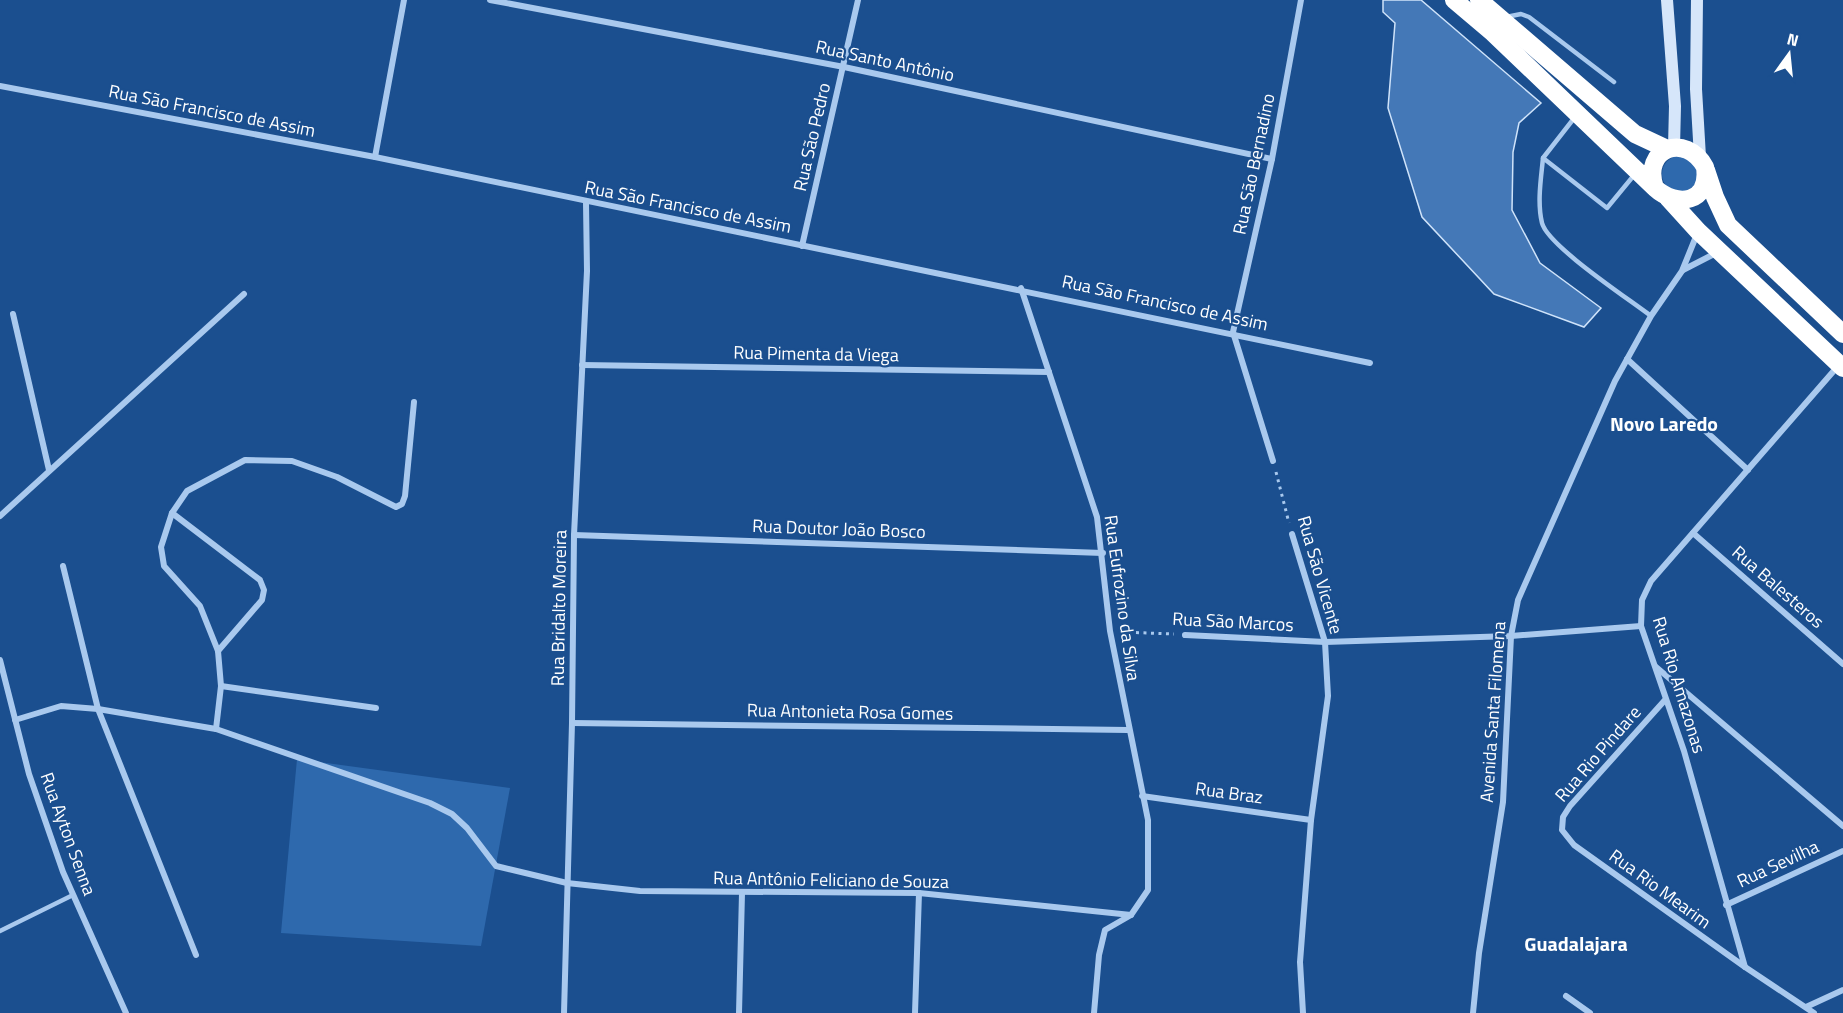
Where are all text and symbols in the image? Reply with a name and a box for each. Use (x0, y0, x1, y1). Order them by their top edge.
north arrow (1759, 24, 1819, 84)
text: N (1784, 26, 1801, 53)
street label: Rua Santo Antônio (813, 33, 957, 88)
street label: Rua São Francisco de Assim (106, 77, 318, 144)
street label: Rua São Pedro (786, 80, 837, 194)
street label: Rua São Bernadino (1225, 91, 1282, 237)
street label: Rua São Francisco de Assim (582, 173, 794, 240)
street label: Rua São Francisco de Assim (1059, 267, 1271, 338)
street label: Rua Pimenta da Viega (733, 339, 899, 368)
district label: Novo Laredo (1610, 408, 1718, 439)
street label: Rua Doutor João Bosco (752, 512, 926, 545)
street label: Rua São Vicente (1291, 512, 1350, 637)
street label: Rua Eufrozino da Silva (1097, 513, 1148, 683)
street label: Rua Bridalto Moreira (544, 530, 573, 686)
street label: Rua Balesteros (1726, 539, 1830, 634)
street label: Rua São Marcos (1172, 605, 1294, 638)
street label: Rua Rio Amazonas (1646, 613, 1713, 756)
street label: Avenida Santa Filomena (1473, 620, 1512, 804)
street label: Rua Antonieta Rosa Gomes (747, 696, 954, 727)
street label: Rua Rio Pindare (1548, 700, 1647, 808)
street label: Rua Ayton Senna (34, 768, 103, 899)
street label: Rua Braz (1193, 774, 1265, 811)
street label: Rua Sevilha (1732, 833, 1823, 894)
street label: Rua Rio Mearim (1604, 842, 1717, 935)
street label: Rua Antônio Feliciano de Souza (713, 864, 949, 895)
district label: Guadalajara (1524, 928, 1628, 959)

